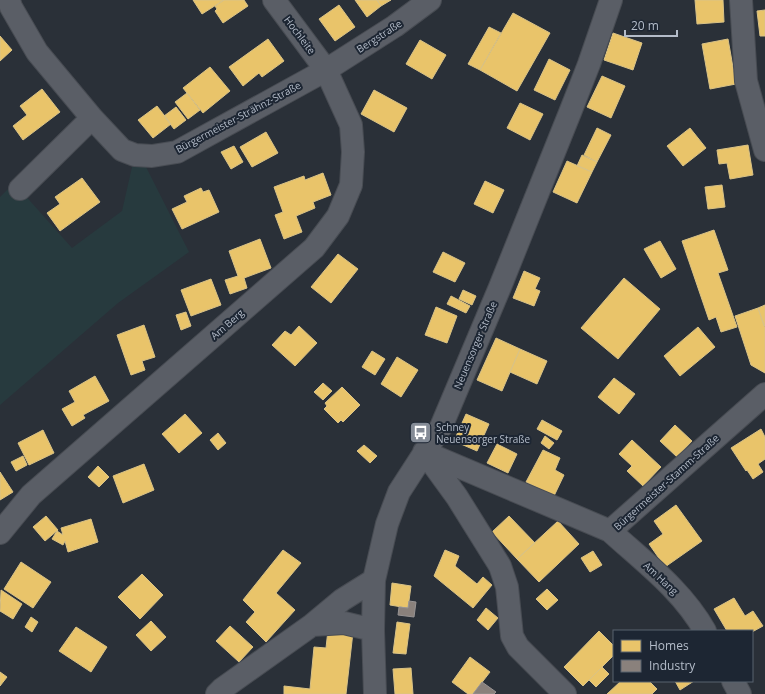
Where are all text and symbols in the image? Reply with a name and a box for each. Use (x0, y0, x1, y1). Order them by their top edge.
scale bar (625, 12, 677, 38)
street label: Hochleite (281, 13, 319, 57)
street label: Bergstraße (354, 16, 405, 56)
text: 20 m (631, 17, 659, 34)
street label: Bürgermeister-Strähnz-Straße (173, 78, 303, 156)
street label: Neuensorger Straße (450, 299, 500, 391)
street label: Am Berg (207, 305, 247, 342)
bus stop icon: Schney Neuensorger Straße (407, 420, 433, 446)
place label: Schney Neuensorger Straße (436, 420, 531, 446)
street label: Bürgermeister-Stamm-Straße (610, 431, 722, 533)
street label: Am Hang (641, 558, 682, 598)
legend (613, 630, 753, 682)
text: Homes (649, 637, 689, 654)
text: Industry (649, 657, 696, 674)

